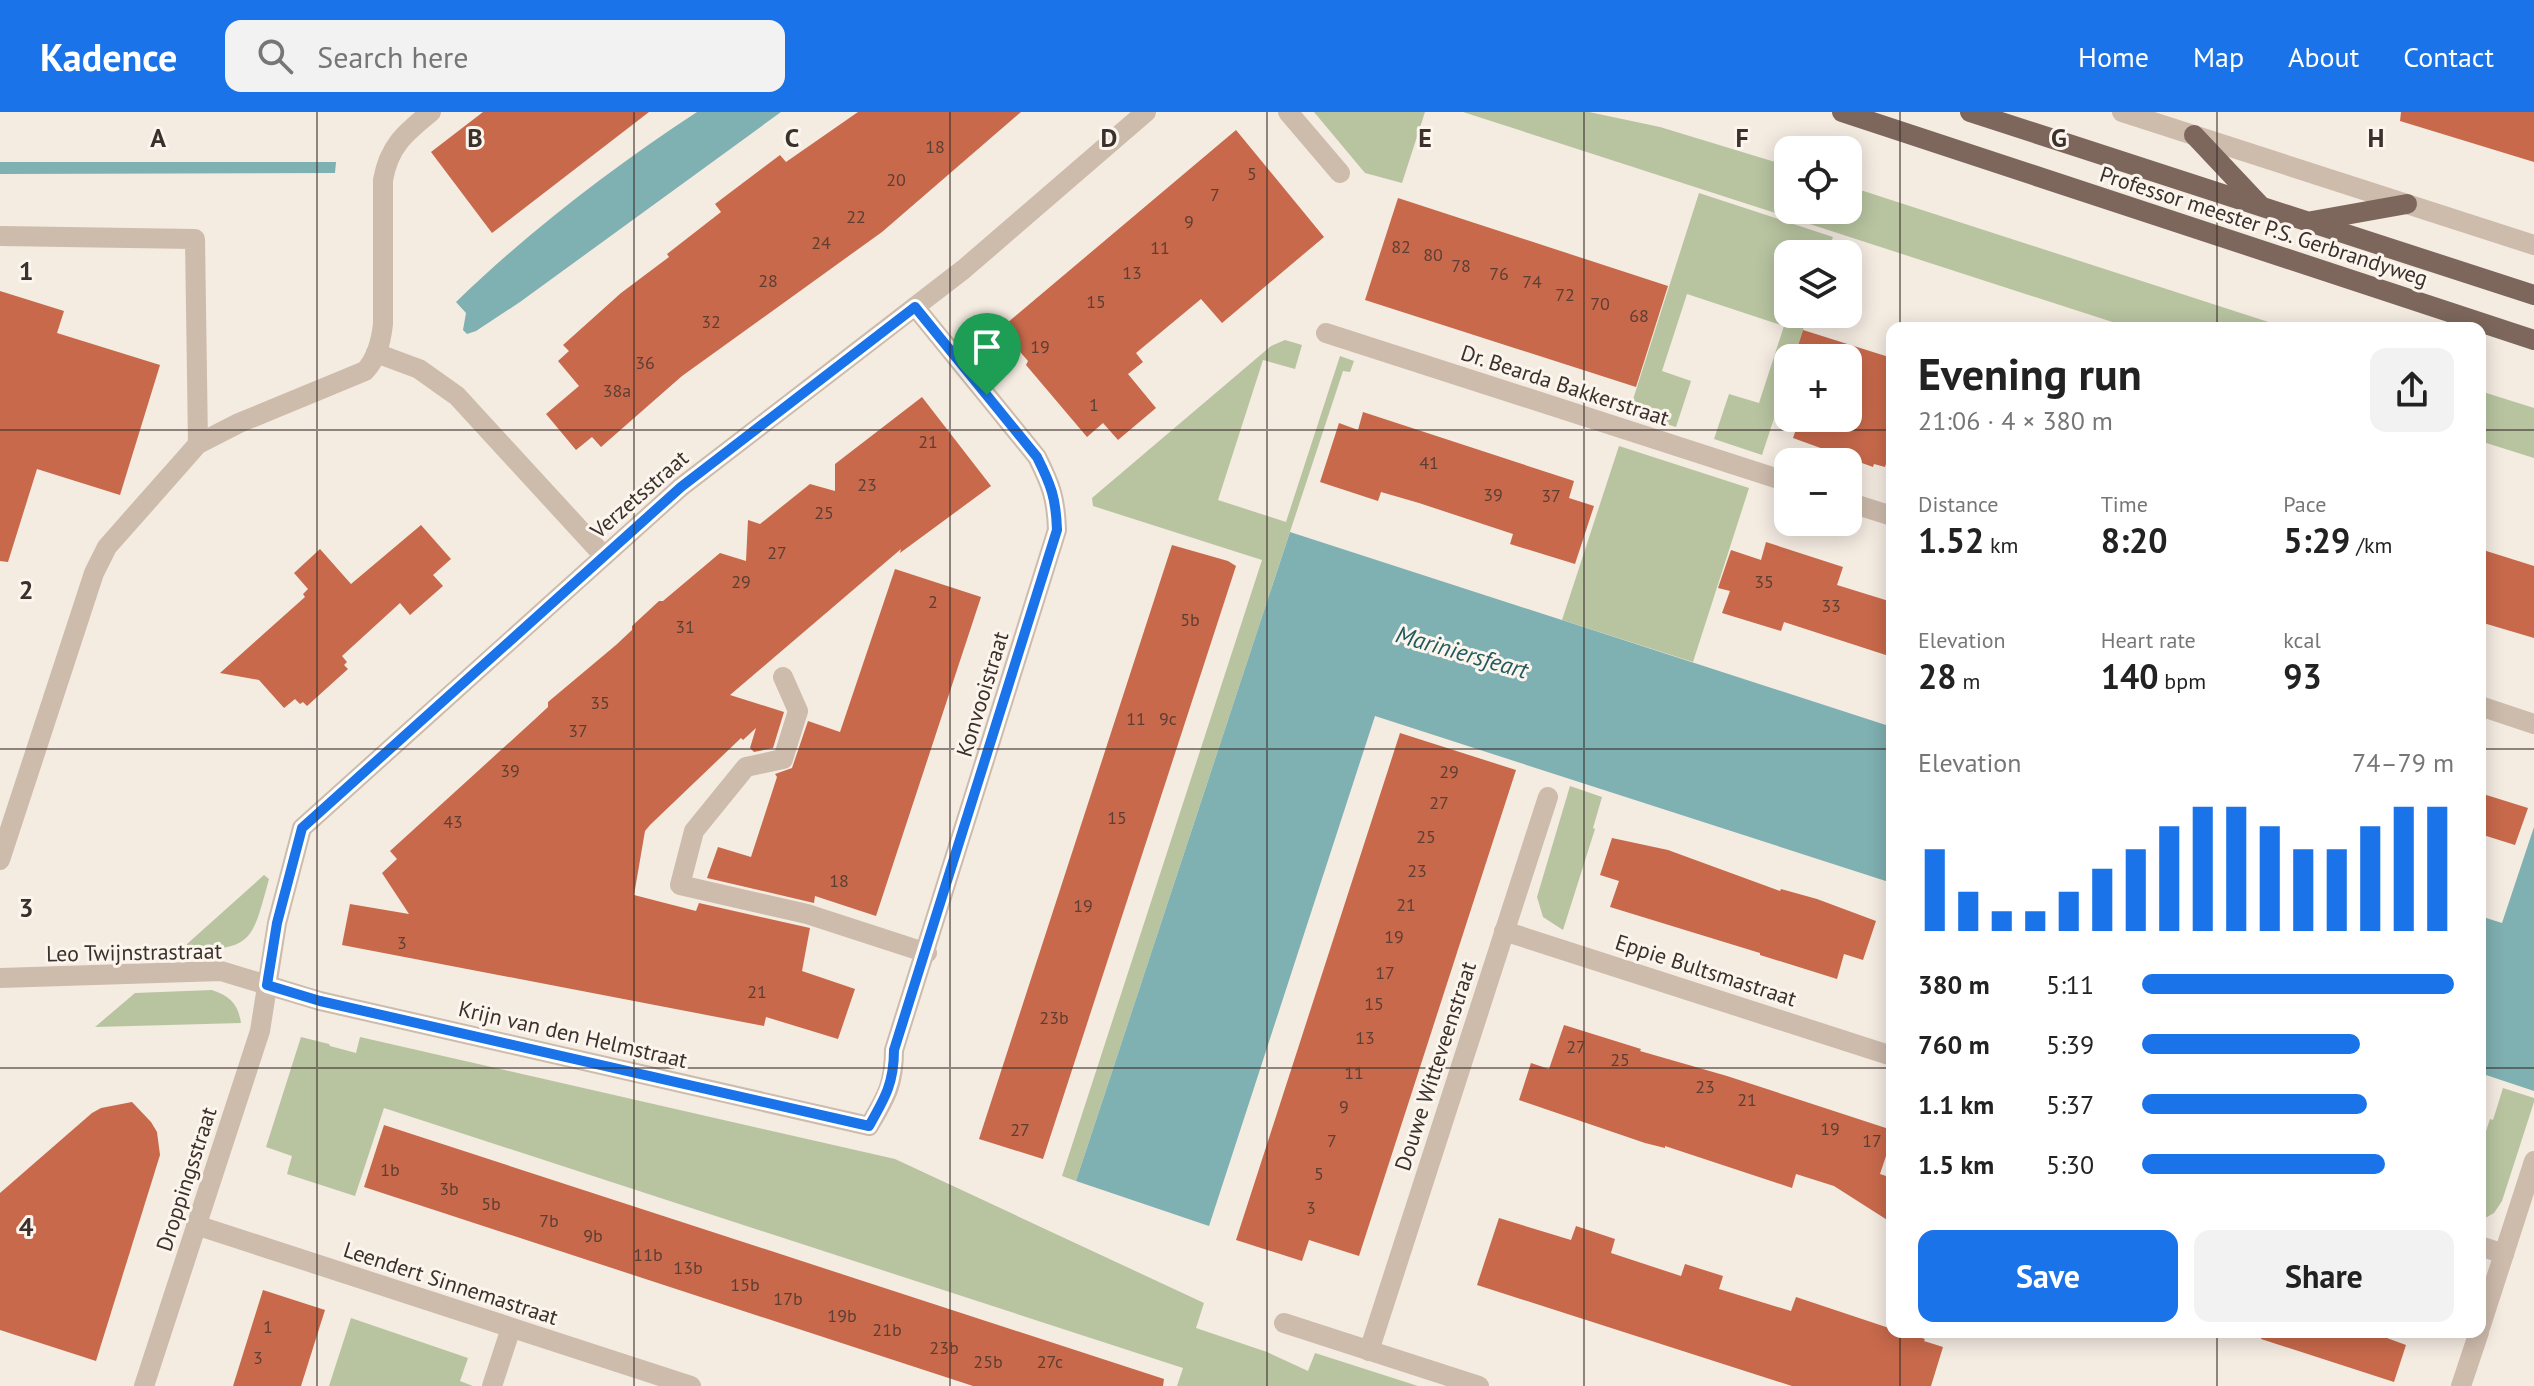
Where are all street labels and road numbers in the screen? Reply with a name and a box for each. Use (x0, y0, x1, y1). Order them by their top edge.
street label: Professor meester P.S. Gerbrandyweg (2096, 160, 2432, 292)
street label: Dr. Bearda Bakkerstraat (1457, 338, 1673, 432)
street label: Verzetsstraat (583, 443, 694, 545)
street label: Konvooistraat (950, 627, 1014, 760)
street label: Eppie Bultsmastraat (1612, 928, 1801, 1013)
street label: Leo Twijnstrastraat (46, 936, 223, 968)
street label: Douwe Witteveenstraat (1388, 957, 1482, 1174)
street label: Krijn van den Helmstraat (456, 994, 691, 1074)
street label: Droppingsstraat (150, 1103, 223, 1255)
street label: Leendert Sinnemastraat (340, 1235, 562, 1331)

